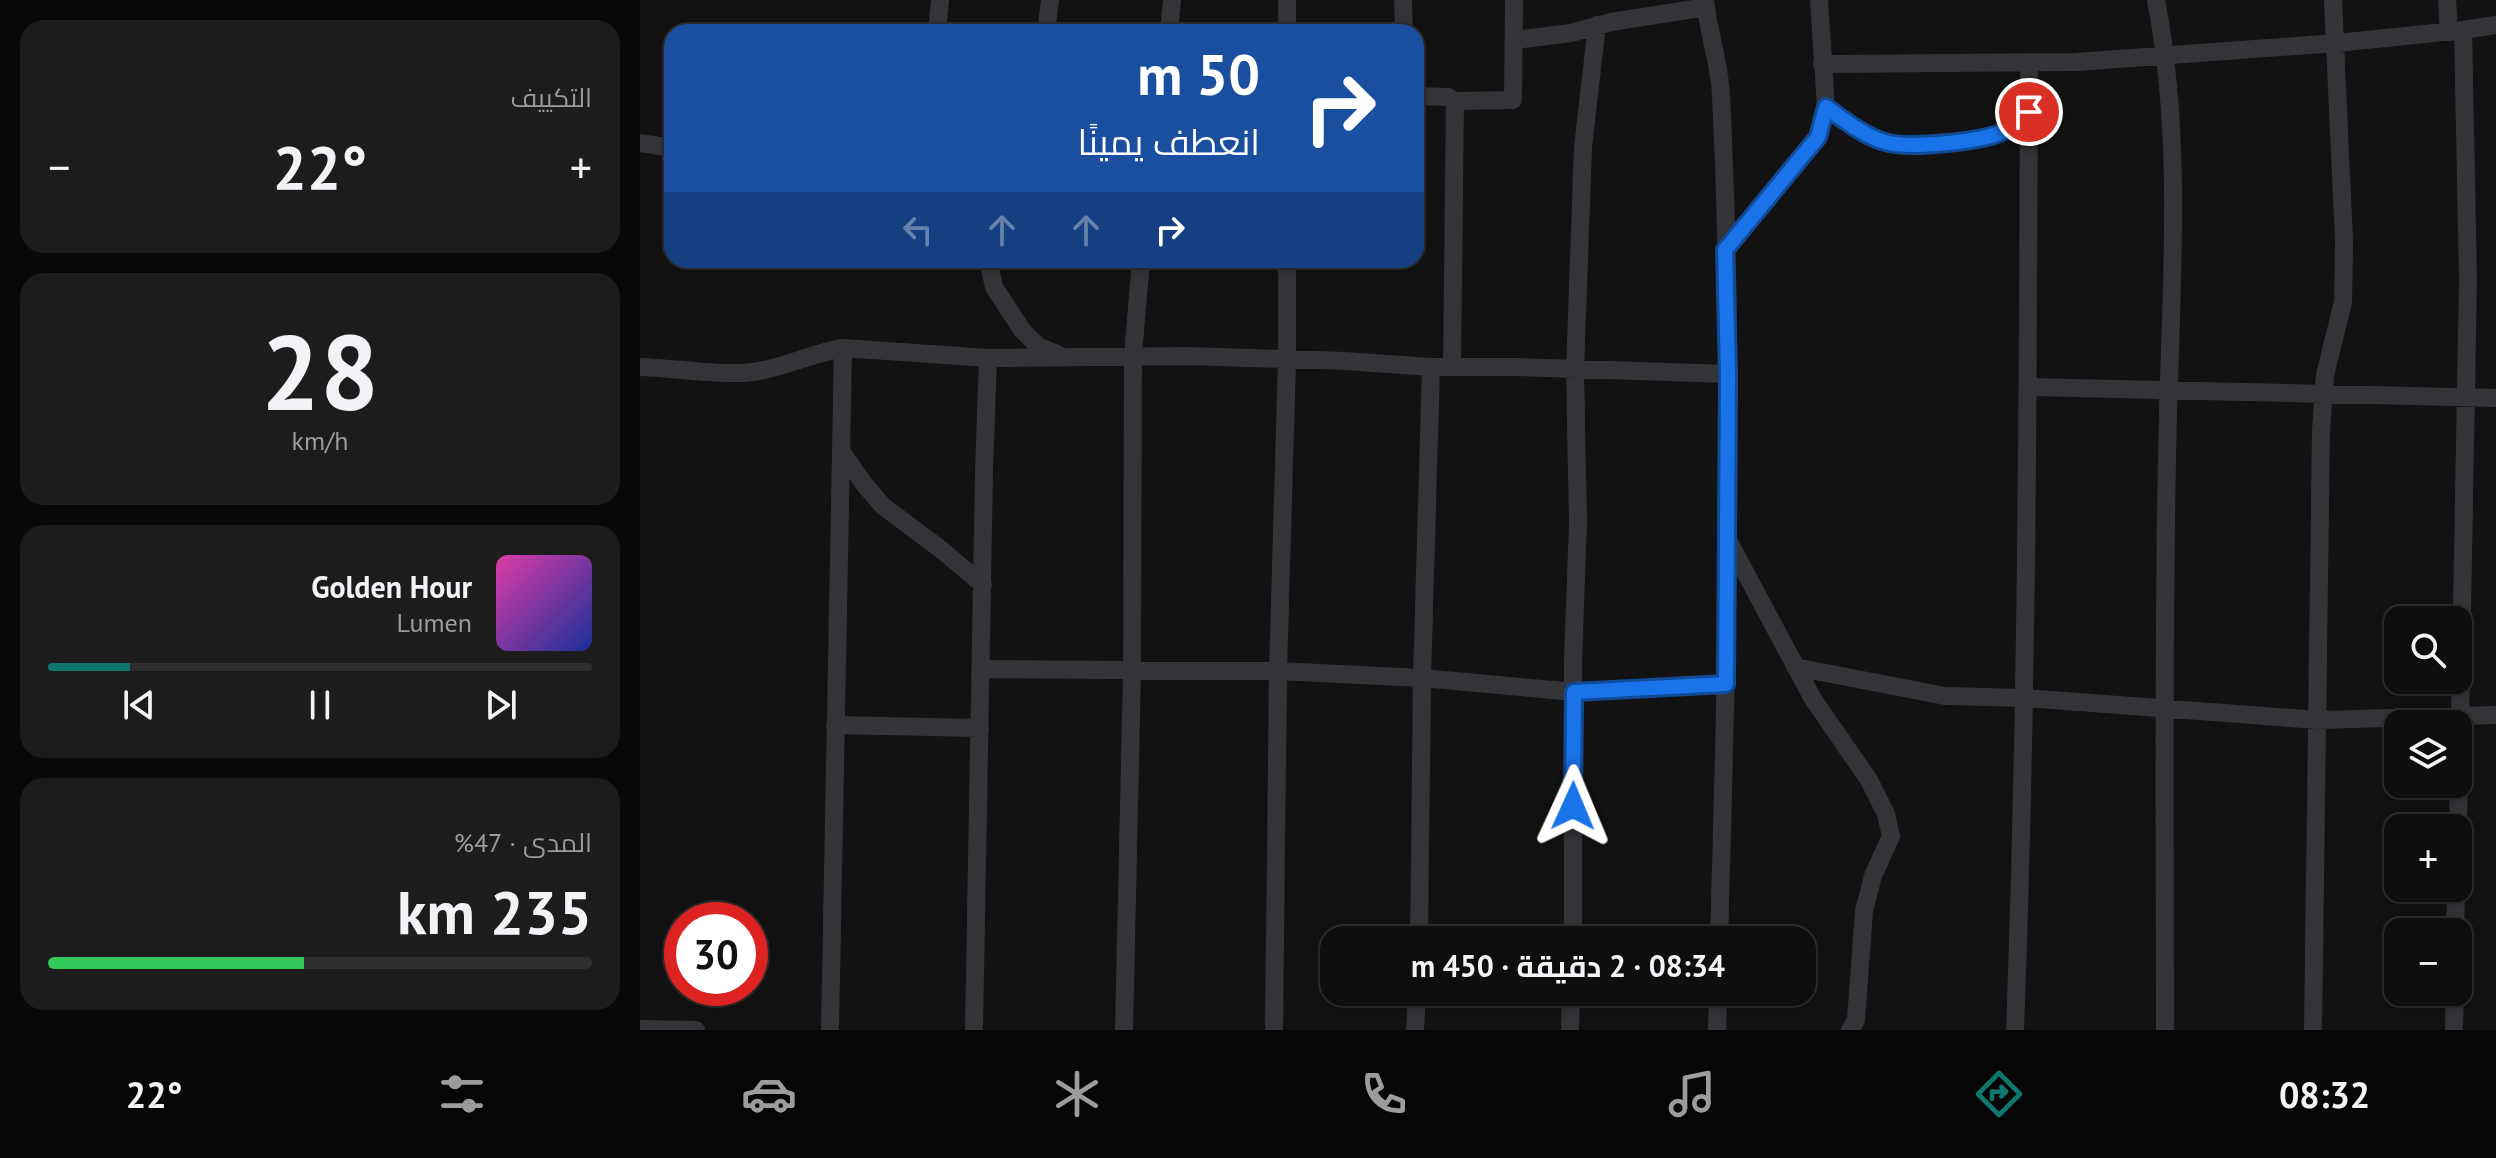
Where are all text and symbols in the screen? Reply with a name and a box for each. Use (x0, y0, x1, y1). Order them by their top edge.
text: 50 m (1137, 38, 1260, 110)
icon: right (1288, 56, 1392, 160)
pin (1995, 78, 2063, 146)
text: التكييف (510, 81, 592, 114)
icon: arrive (2007, 90, 2051, 134)
text: انعطف يمينًا (1078, 118, 1260, 165)
text: 22° (273, 128, 367, 206)
text: − (48, 138, 70, 195)
text: + (570, 138, 592, 195)
icon: left (896, 208, 940, 252)
icon: ahead (980, 208, 1024, 252)
icon: ahead (1064, 208, 1108, 252)
icon: right (1148, 208, 1192, 252)
text: 28 (261, 304, 379, 439)
text: km/h (292, 424, 349, 457)
text: Golden Hour (311, 567, 472, 606)
text: Lumen (397, 606, 472, 639)
map controls (2384, 606, 2472, 1006)
button: search (2384, 606, 2472, 694)
icon: previous (117, 683, 161, 727)
icon: pause (298, 683, 342, 727)
icon: next (479, 683, 523, 727)
button: layers (2384, 710, 2472, 798)
position arrow (1531, 764, 1615, 848)
button: + (2384, 814, 2472, 902)
text: المدى · 47% (454, 826, 592, 859)
text: 235 km (397, 873, 592, 951)
speed limit sign: 30 (664, 902, 768, 1006)
button: − (2384, 918, 2472, 1006)
text: 08:34 · 2 دقيقة · 450 m (1411, 946, 1725, 985)
icon: filters (434, 1066, 490, 1122)
icon: car (741, 1066, 797, 1122)
icon: climate (1049, 1066, 1105, 1122)
icon: phone (1356, 1066, 1412, 1122)
icon: music (1664, 1066, 1720, 1122)
icon: directions (1971, 1066, 2027, 1122)
text: 22° (126, 1071, 182, 1118)
text: 08:32 (2279, 1071, 2370, 1118)

